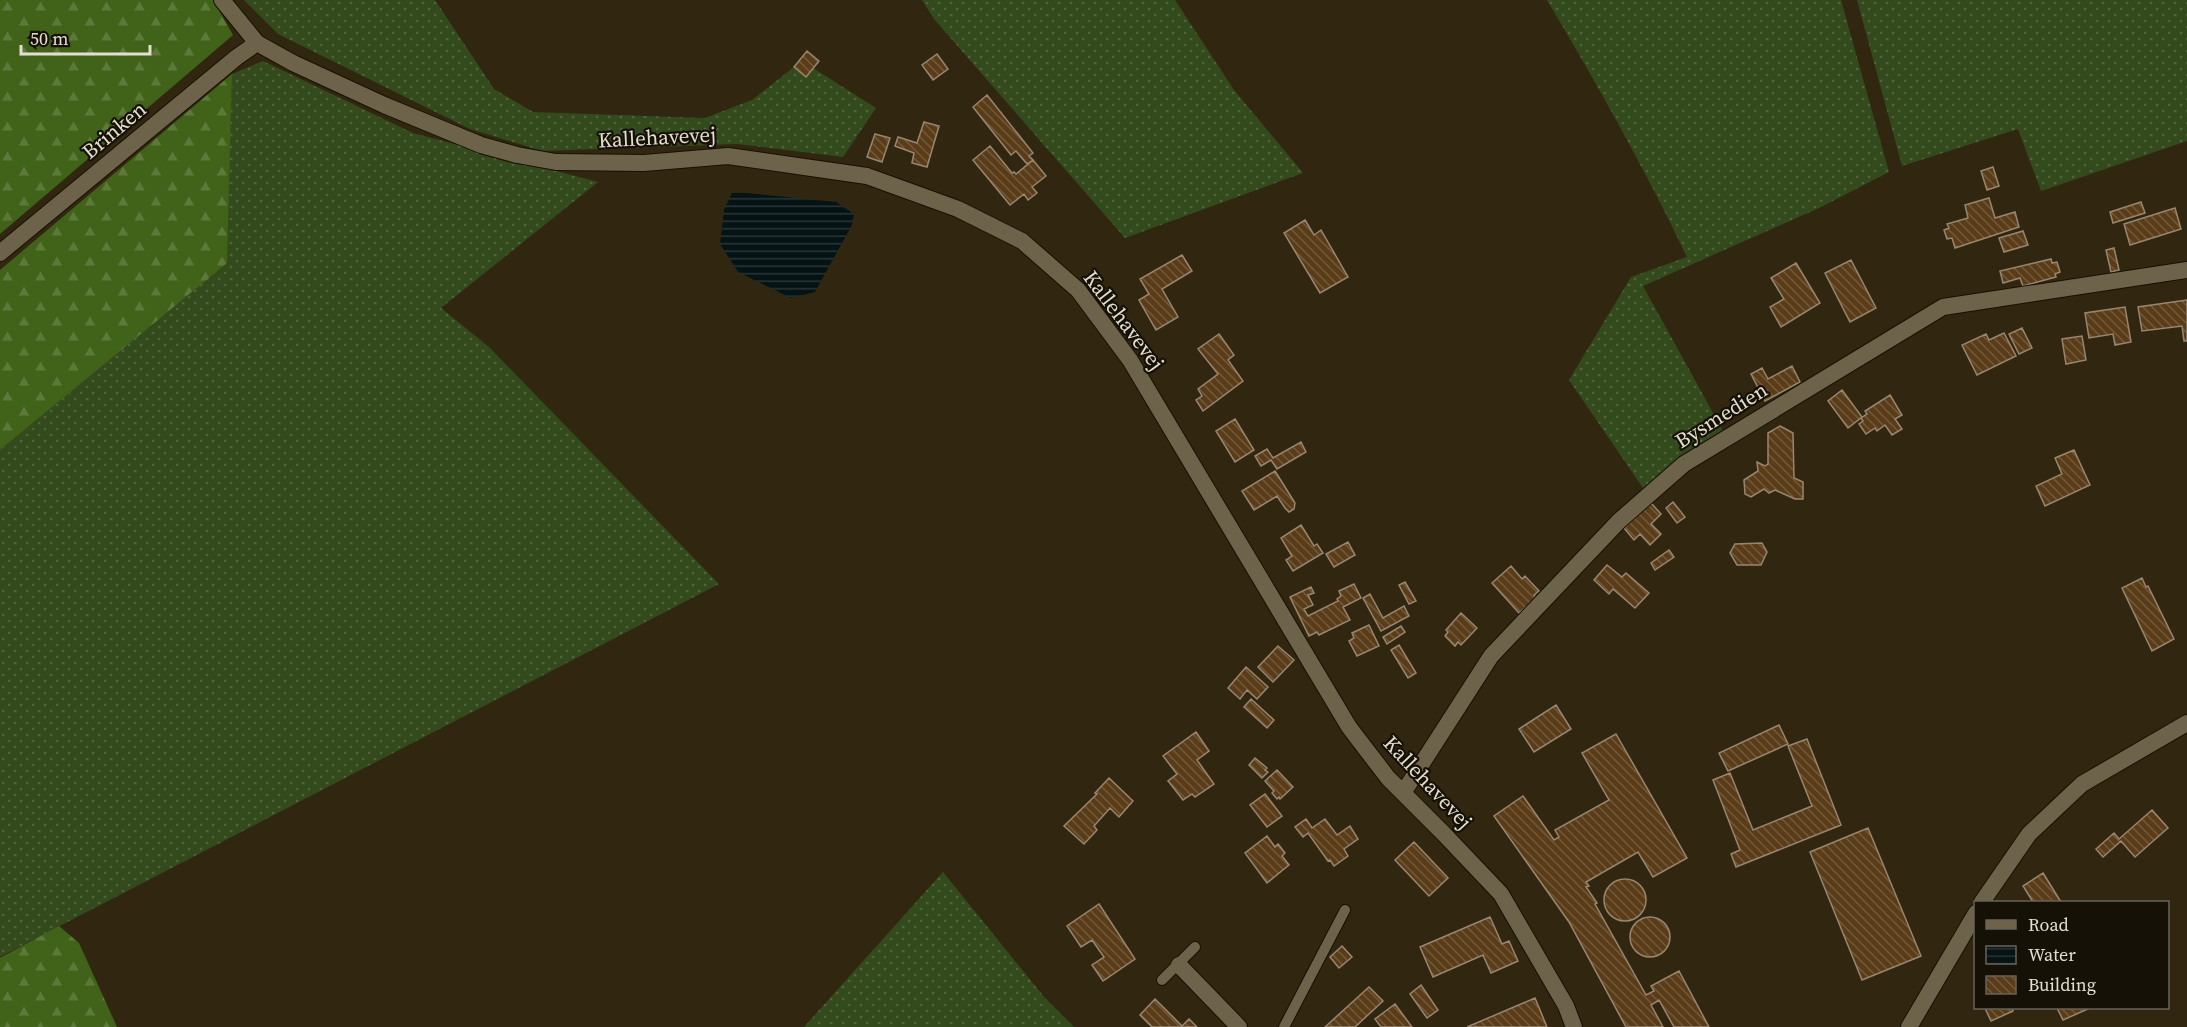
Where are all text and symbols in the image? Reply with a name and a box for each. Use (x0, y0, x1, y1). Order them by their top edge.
scale bar (21, 18, 150, 56)
text: 50 m (30, 26, 68, 51)
street label: Brinken (76, 94, 152, 165)
street label: Kallehavevej (597, 119, 717, 155)
street label: Kallehavevej (1077, 264, 1171, 376)
street label: Bysmedien (1669, 375, 1773, 455)
street label: Kallehavevej (1377, 729, 1479, 835)
legend (1974, 901, 2169, 1009)
text: Road (2028, 912, 2069, 937)
text: Water (2028, 942, 2076, 967)
text: Building (2028, 972, 2096, 997)

